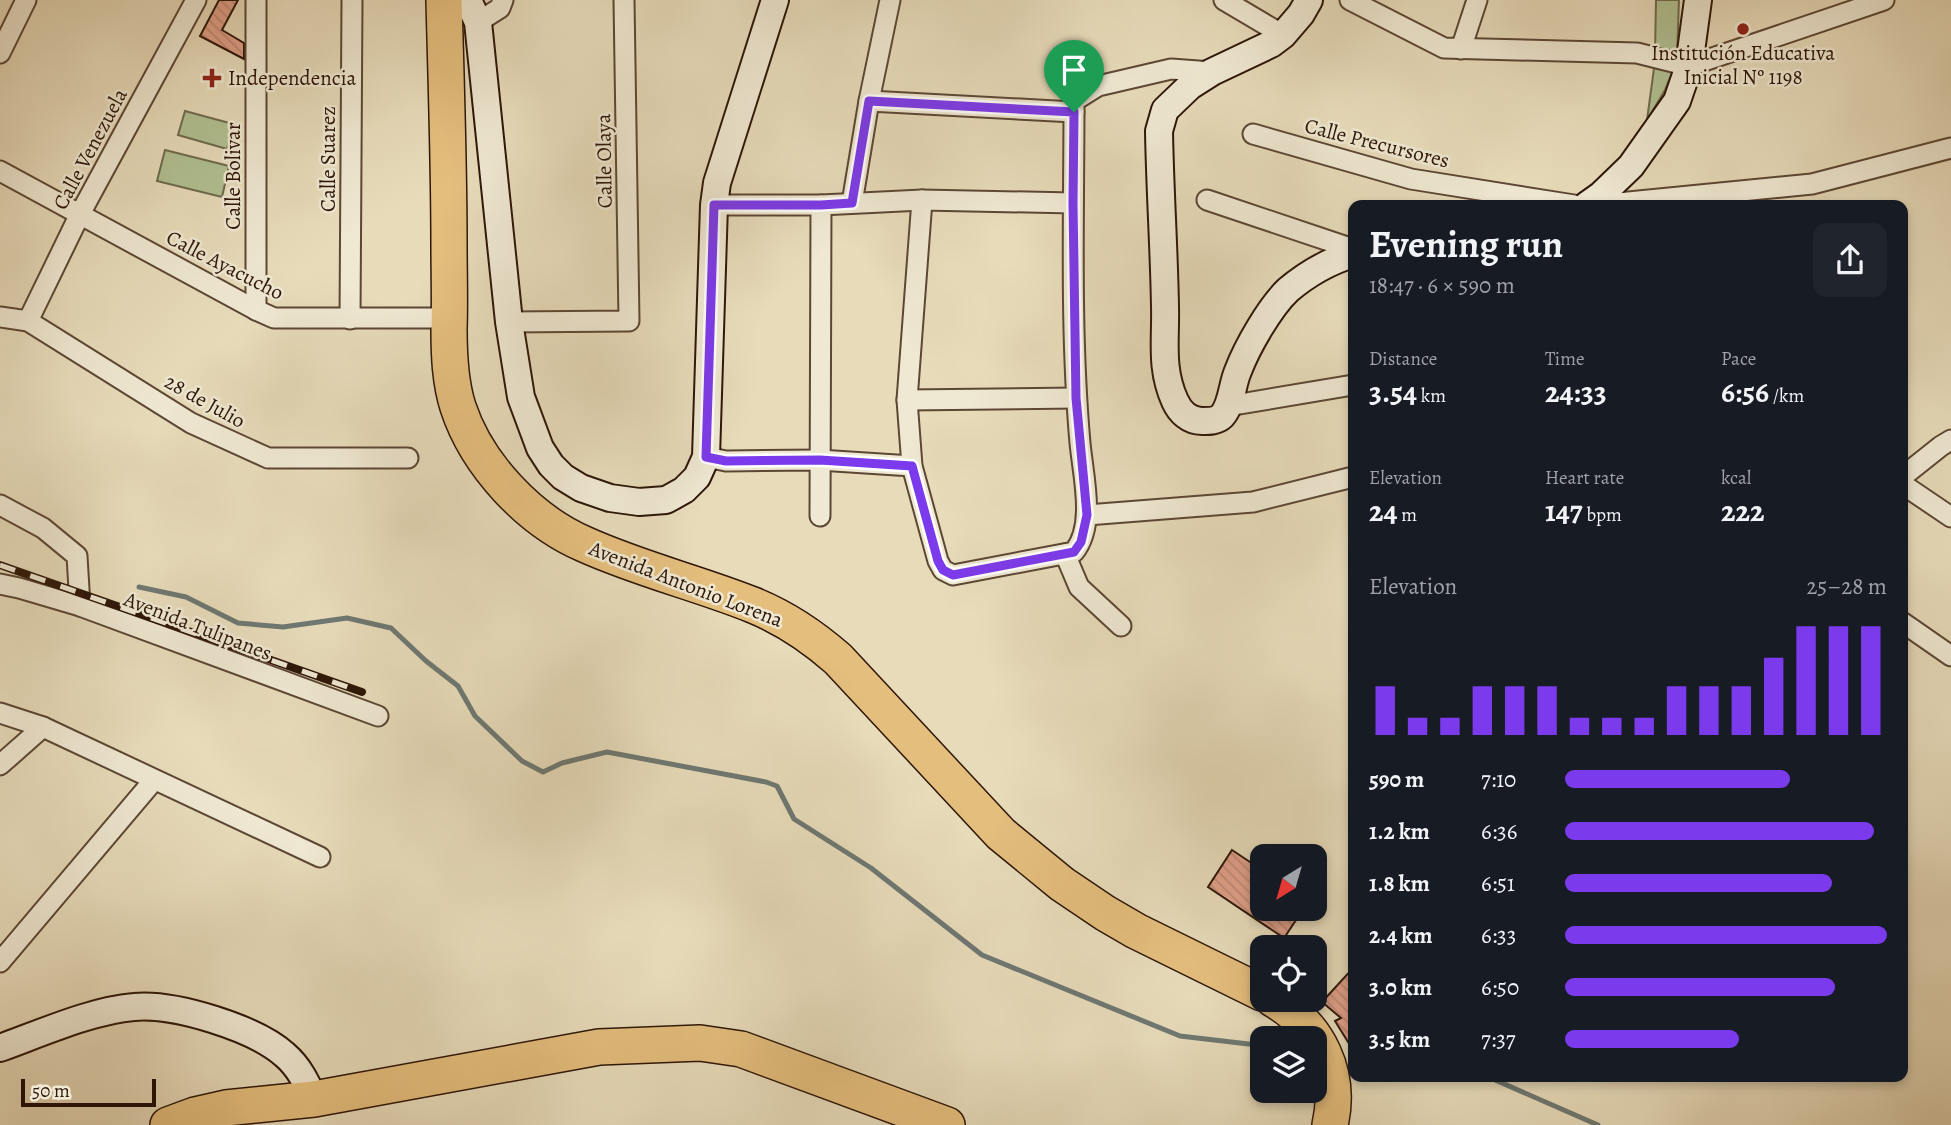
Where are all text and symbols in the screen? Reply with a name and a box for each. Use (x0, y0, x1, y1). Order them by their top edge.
marker: Institución Educativa Inicial Nº 1198 (1735, 21, 1751, 37)
place label: Institución Educativa Inicial Nº 1198 (1651, 39, 1835, 91)
pin (1044, 40, 1104, 112)
icon: arrive (1055, 51, 1093, 89)
place label: Independencia (228, 64, 357, 92)
marker: Independencia (202, 68, 222, 88)
street label: Calle Venezuela (46, 83, 134, 215)
street label: Calle Suarez (314, 106, 342, 212)
street label: Calle Precursores (1302, 111, 1452, 175)
street label: Calle Olaya (589, 113, 619, 209)
street label: Calle Bolivar (219, 122, 247, 230)
text: Evening run (1369, 218, 1563, 270)
street label: Calle Ayacucho (162, 223, 288, 307)
button: share (1813, 223, 1887, 297)
text: 18:47 · 6 × 590 m (1369, 270, 1515, 301)
text: Distance (1369, 346, 1437, 372)
text: Time (1545, 346, 1584, 372)
text: Pace (1721, 346, 1756, 372)
street label: 28 de Julio (160, 367, 250, 435)
text: 3.54 (1369, 372, 1417, 412)
text: 24:33 (1545, 372, 1607, 412)
text: 6:56 (1721, 372, 1769, 412)
text: km (1417, 383, 1446, 409)
text: /km (1769, 383, 1804, 409)
text: Elevation (1369, 465, 1442, 491)
text: Heart rate (1545, 465, 1624, 491)
text: kcal (1721, 465, 1751, 491)
text: 24 (1369, 491, 1398, 531)
text: 147 (1545, 491, 1583, 531)
text: 222 (1721, 491, 1764, 531)
text: m (1398, 502, 1417, 528)
text: bpm (1583, 502, 1622, 528)
street label: Avenida Antonio Lorena (584, 534, 787, 634)
text: Elevation (1369, 571, 1457, 602)
text: 25–28 m (1806, 571, 1887, 602)
street label: Avenida Tulipanes (119, 585, 276, 667)
text: 590 m (1369, 764, 1424, 795)
text: 7:10 (1481, 764, 1516, 795)
text: 1.2 km (1369, 816, 1430, 847)
text: 6:36 (1481, 816, 1517, 847)
north arrow (1250, 844, 1326, 920)
map controls (1250, 844, 1327, 1103)
text: 1.8 km (1369, 868, 1430, 899)
text: 6:51 (1481, 868, 1515, 899)
text: 2.4 km (1369, 920, 1432, 951)
text: 6:33 (1481, 920, 1516, 951)
button: locate (1250, 935, 1327, 1012)
text: 3.0 km (1369, 972, 1432, 1003)
text: 6:50 (1481, 972, 1519, 1003)
text: 3.5 km (1369, 1024, 1430, 1055)
text: 7:37 (1481, 1024, 1515, 1055)
button: layers (1250, 1026, 1327, 1103)
scale bar (21, 1076, 156, 1108)
text: 50 m (32, 1078, 70, 1104)

